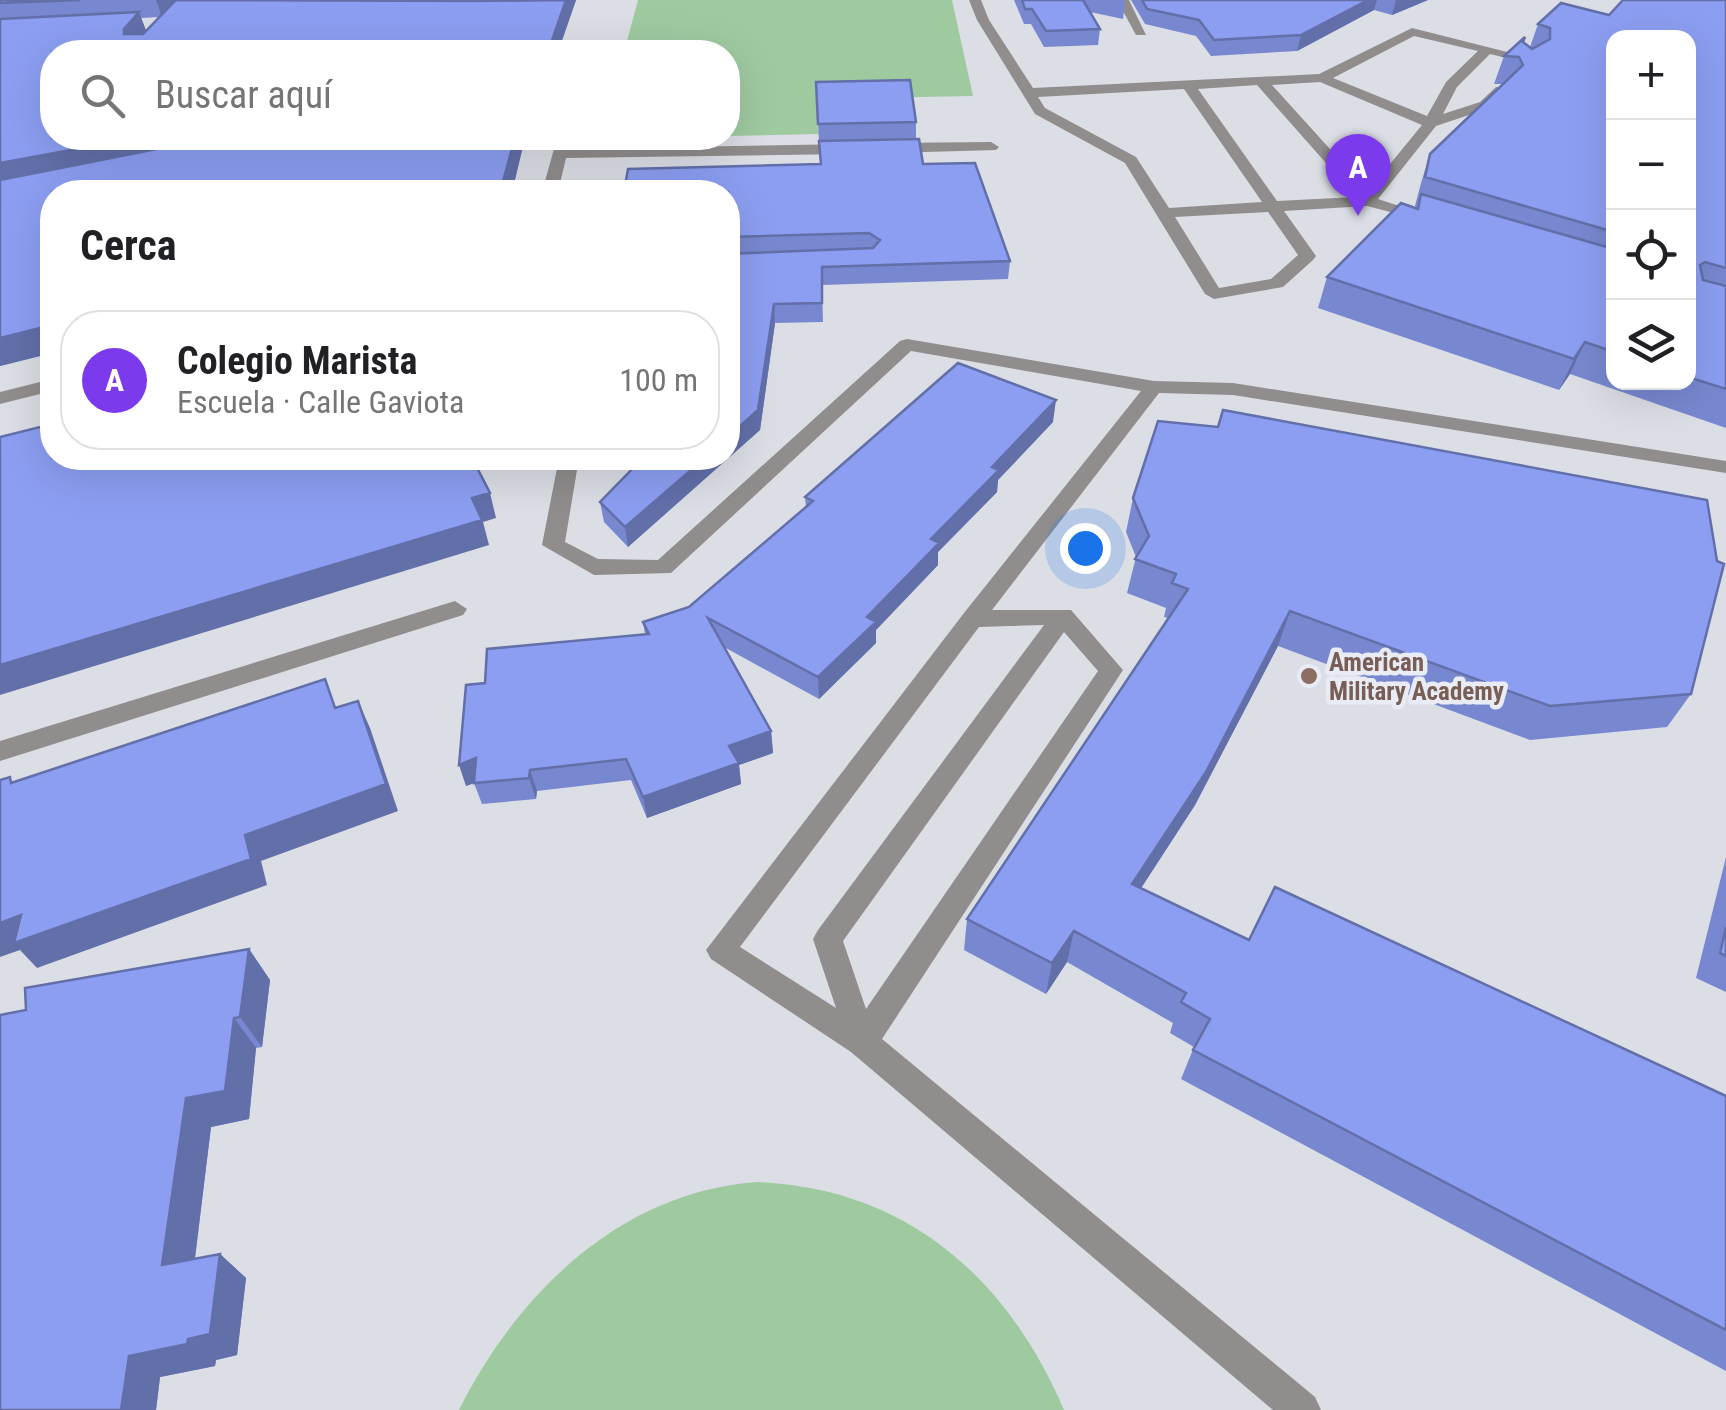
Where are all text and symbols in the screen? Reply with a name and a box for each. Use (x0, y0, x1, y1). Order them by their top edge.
map controls (1606, 30, 1696, 390)
button: + (1606, 30, 1696, 120)
search box (40, 40, 740, 150)
icon: search (75, 68, 130, 123)
text: Buscar aquí (155, 73, 332, 117)
button: − (1606, 120, 1696, 210)
pin: A (1326, 134, 1390, 216)
button: locate (1606, 210, 1696, 300)
text: Cerca (80, 221, 177, 270)
button: layers (1606, 300, 1696, 390)
text: Colegio Marista (177, 339, 417, 383)
text: A (105, 361, 124, 399)
text: 100 m (619, 361, 698, 399)
text: Escuela · Calle Gaviota (177, 383, 464, 421)
your location (1060, 523, 1111, 574)
place label: American Military Academy (1329, 648, 1504, 706)
marker: American Military Academy (1298, 665, 1320, 687)

